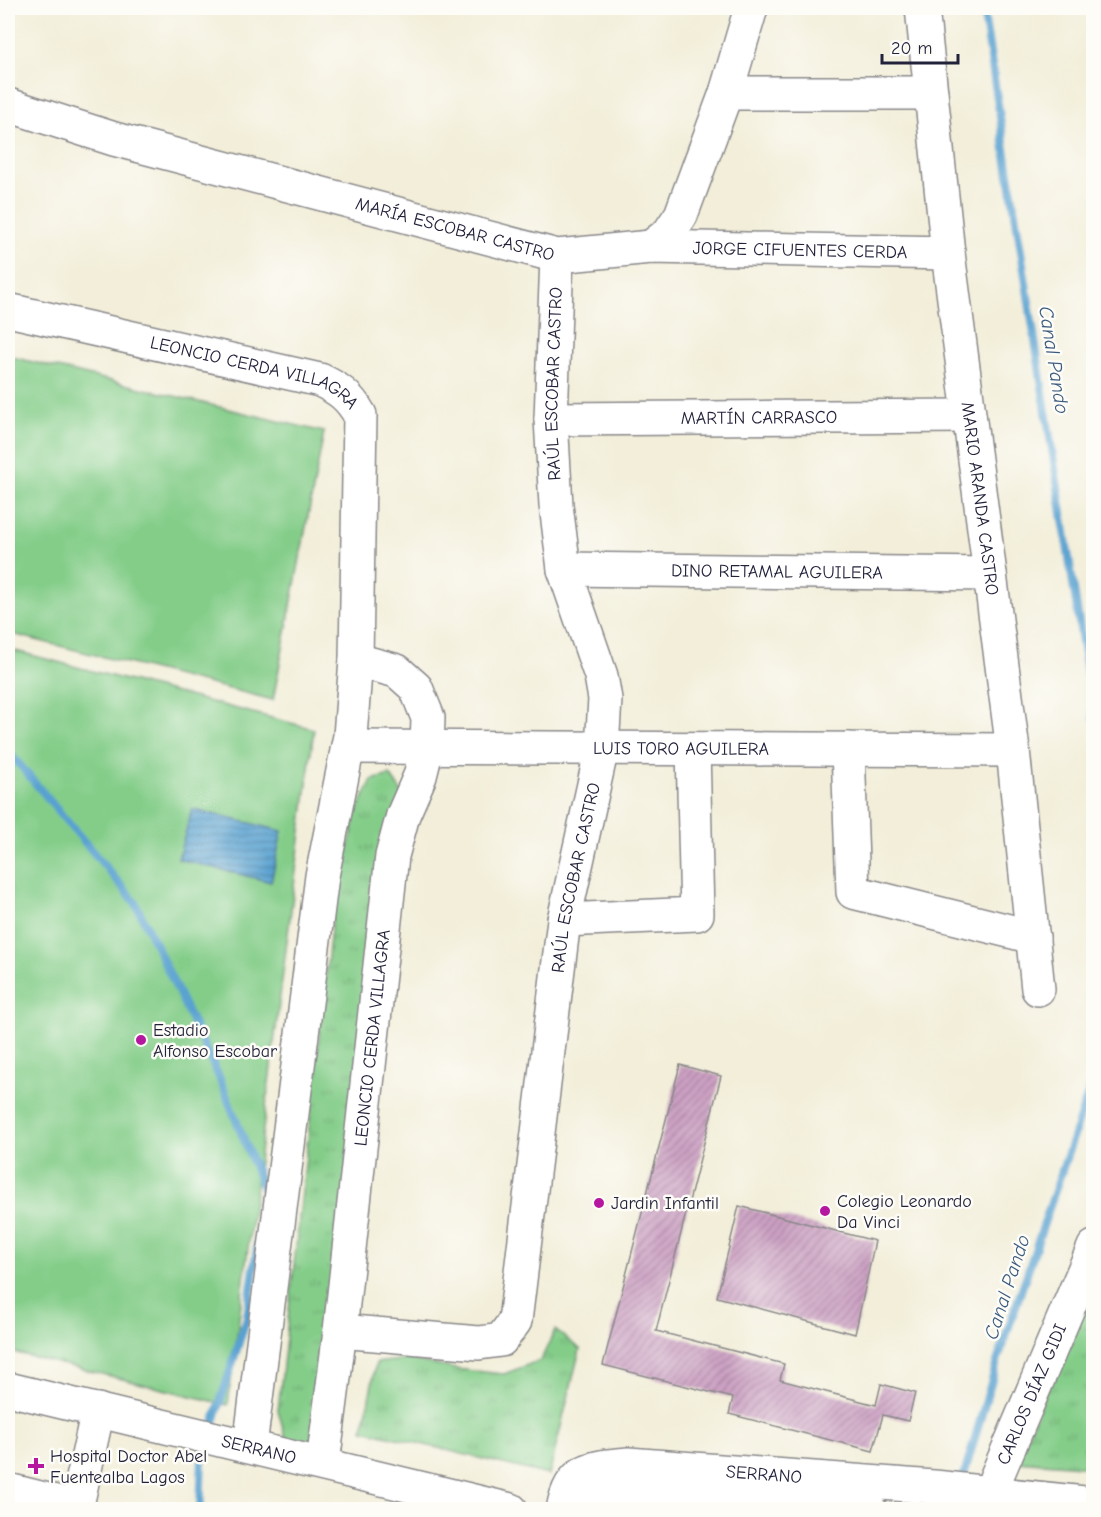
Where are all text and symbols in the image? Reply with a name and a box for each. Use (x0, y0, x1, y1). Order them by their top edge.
scale bar (882, 27, 958, 65)
text: 20 m (891, 38, 932, 59)
street label: MARÍA ESCOBAR CASTRO (353, 193, 557, 265)
street label: JORGE CIFUENTES CERDA (693, 237, 908, 263)
street label: RAÚL ESCOBAR CASTRO (540, 287, 566, 481)
water label: Canal Pando (1034, 305, 1074, 415)
street label: LEONCIO CERDA VILLAGRA (148, 332, 363, 413)
street label: MARIO ARANDA CASTRO (957, 401, 1003, 597)
street label: MARTÍN CARRASCO (681, 406, 837, 429)
street label: DINO RETAMAL AGUILERA (671, 560, 883, 583)
street label: LUIS TORO AGUILERA (593, 738, 769, 759)
street label: RAÚL ESCOBAR CASTRO (547, 781, 605, 974)
street label: LEONCIO CERDA VILLAGRA (350, 928, 394, 1147)
place label: Estadio Alfonso Escobar (153, 1020, 278, 1062)
marker: Estadio Alfonso Escobar (134, 1033, 148, 1047)
place label: Colegio Leonardo Da Vinci (837, 1191, 972, 1233)
place label: Jardin Infantil (611, 1193, 719, 1214)
marker: Jardin Infantil (592, 1196, 606, 1210)
marker: Colegio Leonardo Da Vinci (818, 1204, 832, 1218)
water label: Canal Pando (979, 1232, 1035, 1342)
street label: CARLOS DÍAZ GIDI (992, 1321, 1071, 1468)
street label: SERRANO (219, 1430, 298, 1468)
place label: Hospital Doctor Abel Fuentealba Lagos (50, 1446, 207, 1488)
marker: Hospital Doctor Abel Fuentealba Lagos (27, 1457, 45, 1475)
street label: SERRANO (725, 1461, 803, 1488)

